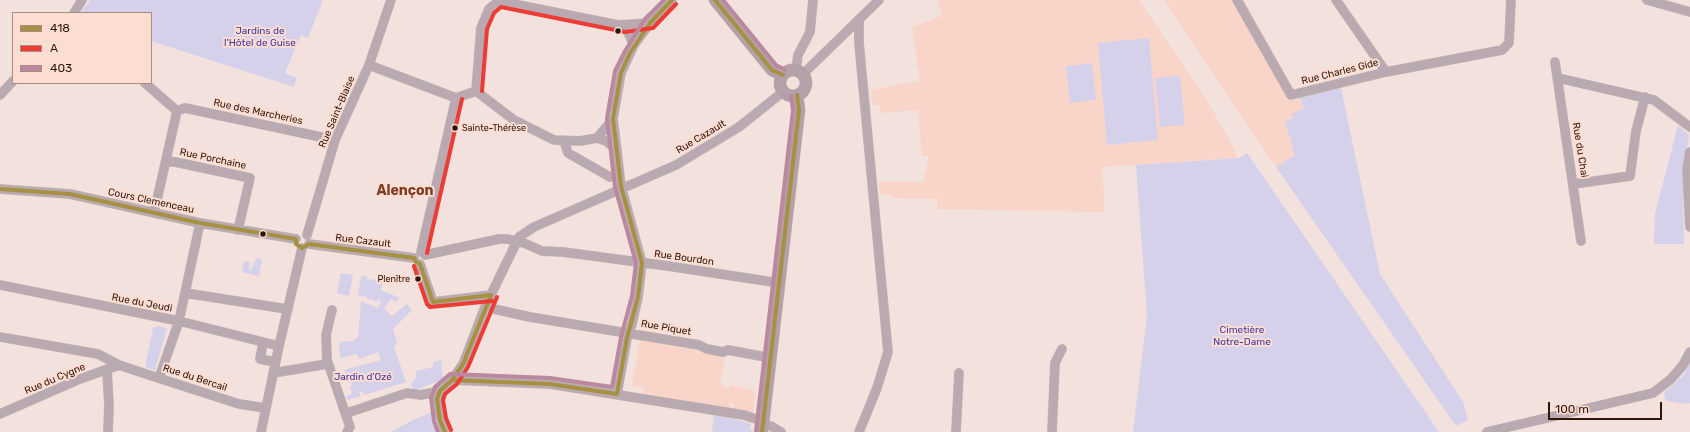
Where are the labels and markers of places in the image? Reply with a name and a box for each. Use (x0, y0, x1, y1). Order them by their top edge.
unlabelled marker (613, 26, 623, 36)
marker: Sainte-Thérèse (450, 123, 460, 133)
place label: Sainte-Thérèse (462, 123, 526, 133)
unlabelled marker (258, 229, 268, 239)
place label: Plenître (377, 274, 410, 284)
marker: Plenître (413, 274, 423, 284)

